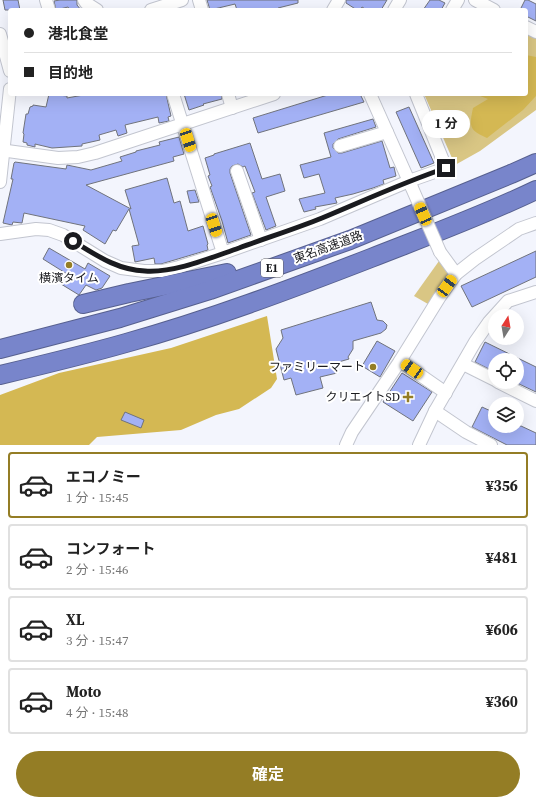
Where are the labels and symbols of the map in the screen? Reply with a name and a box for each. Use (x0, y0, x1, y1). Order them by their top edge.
callout: 1 分 (422, 110, 470, 138)
car (179, 127, 197, 153)
route end (437, 159, 455, 177)
car (413, 201, 433, 227)
car (205, 212, 223, 238)
street label: 東名高速道路 (291, 227, 365, 267)
route start (64, 232, 82, 250)
road number: E1 (261, 259, 283, 277)
marker: 横濱タイム (64, 260, 74, 270)
place label: 横濱タイム (39, 270, 99, 286)
car (435, 273, 459, 299)
north arrow (488, 309, 524, 345)
car (399, 357, 425, 381)
place label: ファミリーマート (269, 359, 365, 375)
marker: ファミリーマート (368, 362, 378, 372)
place label: クリエイトSD (325, 389, 400, 405)
marker: クリエイトSD (403, 392, 413, 402)

